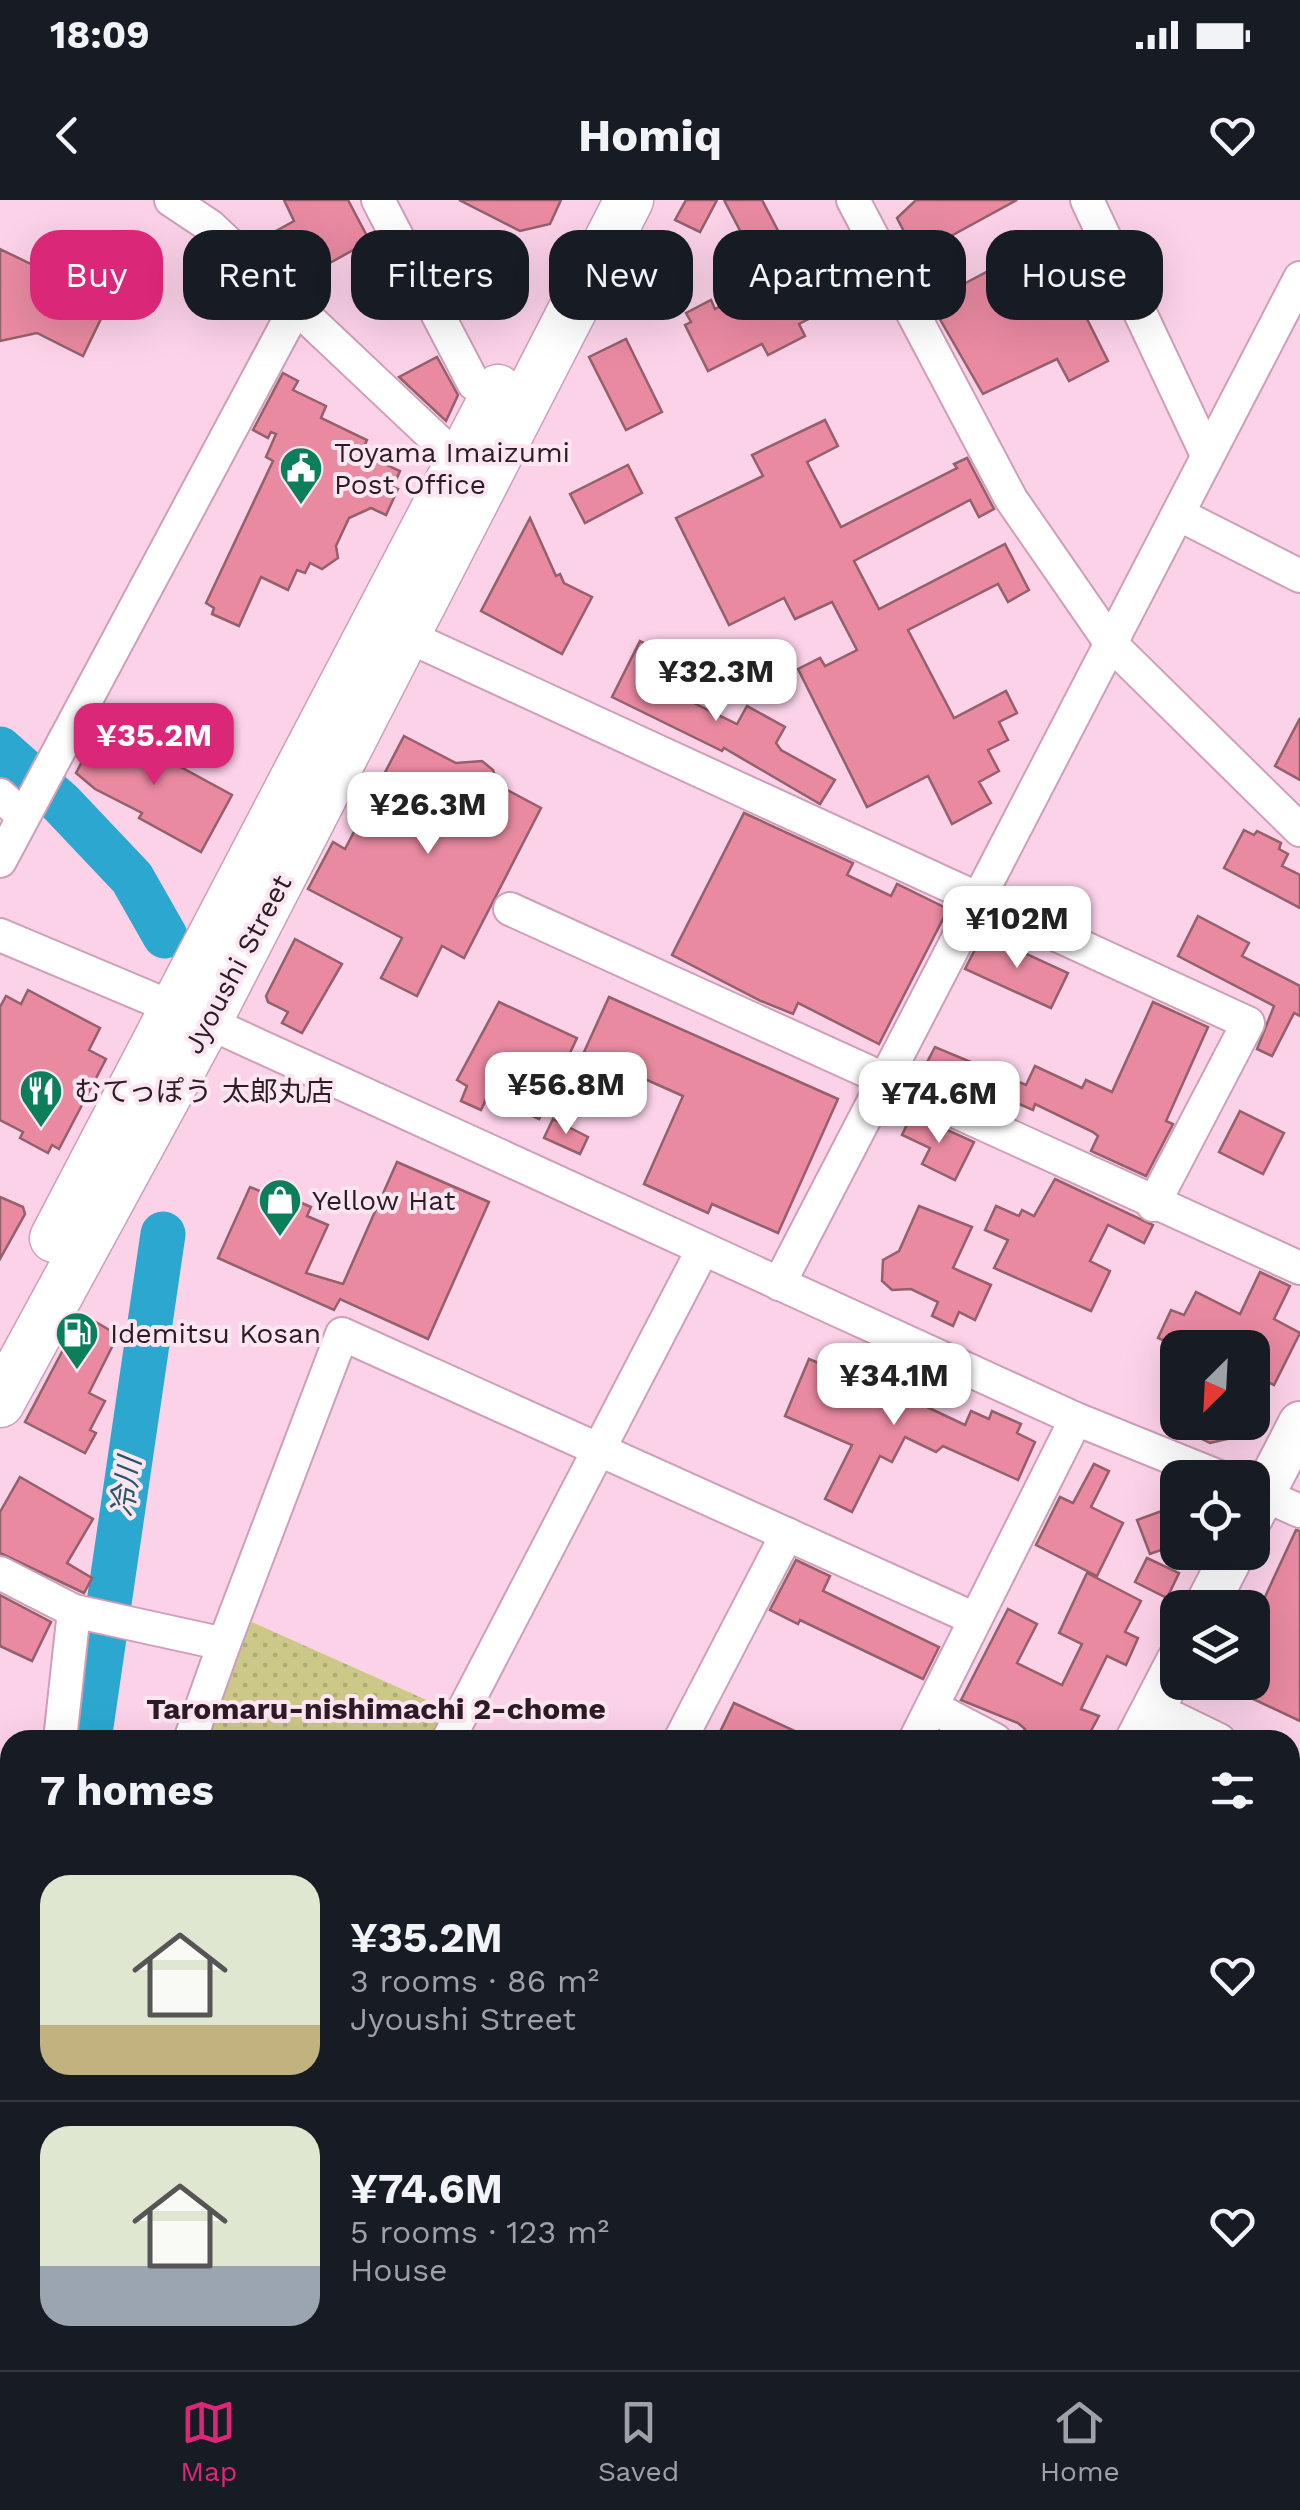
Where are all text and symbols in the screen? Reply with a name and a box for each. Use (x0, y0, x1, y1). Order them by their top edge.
text: 18:09 (50, 13, 150, 57)
icon: back (40, 108, 95, 163)
icon: heart (1205, 108, 1260, 163)
text: Homiq (578, 109, 722, 162)
chip: Buy (30, 230, 163, 320)
chip: Rent (183, 230, 331, 320)
chip: Filters (351, 230, 529, 320)
chip: New (549, 230, 693, 320)
chip: Apartment (713, 230, 966, 320)
chip: House (986, 230, 1163, 320)
place label: Toyama Imaizumi Post Office (334, 436, 570, 501)
public building icon: Toyama Imaizumi Post Office (278, 445, 324, 506)
pin: ¥32.3M (635, 639, 797, 724)
text: ¥32.3M (658, 652, 774, 690)
pin: ¥35.2M (73, 703, 235, 788)
text: ¥35.2M (96, 716, 212, 754)
pin: ¥26.3M (347, 772, 509, 857)
text: ¥26.3M (369, 785, 487, 823)
street label: Jyoushi Street (176, 869, 299, 1059)
pin: ¥102M (947, 886, 1087, 971)
text: ¥102M (965, 899, 1069, 937)
pin: ¥56.8M (485, 1052, 647, 1137)
pin: ¥74.6M (858, 1061, 1020, 1146)
text: ¥56.8M (507, 1065, 625, 1103)
restaurant icon: むてっぽう 太郎丸店 (18, 1068, 64, 1129)
text: ¥74.6M (881, 1074, 997, 1112)
place label: むてっぽう 太郎丸店 (74, 1075, 334, 1108)
shop icon: Yellow Hat (257, 1177, 303, 1238)
place label: Yellow Hat (312, 1184, 456, 1217)
fuel station icon: Idemitsu Kosan (54, 1310, 100, 1371)
place label: Idemitsu Kosan (110, 1317, 321, 1350)
north arrow (1160, 1330, 1270, 1440)
map controls (1160, 1330, 1270, 1700)
pin: ¥34.1M (813, 1343, 975, 1428)
text: ¥34.1M (839, 1356, 949, 1394)
water label: 冷川 (104, 1452, 147, 1519)
button: locate (1160, 1460, 1270, 1570)
button: layers (1160, 1590, 1270, 1700)
district label: Taromaru-nishimachi 2-chome (146, 1691, 606, 1726)
icon: filters (1205, 1763, 1260, 1818)
text: 7 homes (40, 1766, 214, 1815)
text: ¥35.2M (350, 1913, 503, 1962)
icon: home (120, 1915, 240, 2035)
icon: heart (1205, 1948, 1260, 2003)
text: 3 rooms · 86 m² (350, 1962, 599, 2000)
text: Jyoushi Street (350, 2000, 576, 2038)
text: ¥74.6M (350, 2164, 503, 2213)
icon: home (120, 2166, 240, 2286)
icon: heart (1205, 2199, 1260, 2254)
text: 5 rooms · 123 m² (350, 2213, 609, 2251)
text: House (350, 2251, 448, 2289)
tab: Map (180, 2395, 237, 2488)
tab: Saved (598, 2395, 679, 2488)
tab: Home (1040, 2395, 1120, 2488)

